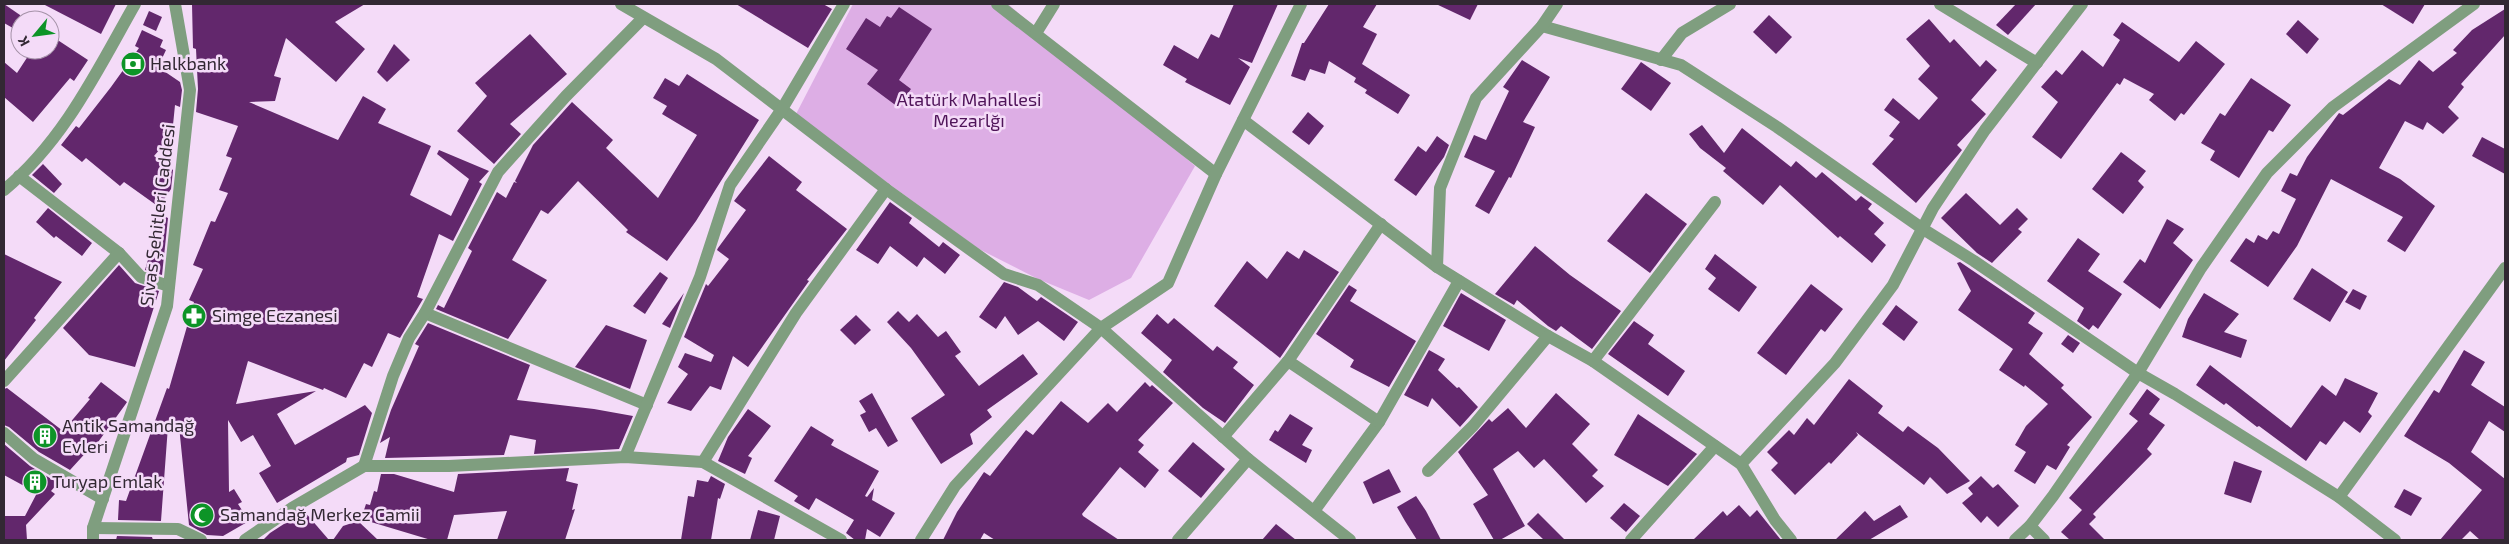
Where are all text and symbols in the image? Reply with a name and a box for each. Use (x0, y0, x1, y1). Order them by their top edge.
north arrow (10, 10, 60, 60)
text: K (14, 33, 33, 50)
bank icon: Halkbank (120, 51, 146, 77)
place label: Halkbank (150, 52, 226, 74)
park label: Atatürk Mahallesi Mezarlğı (896, 88, 1042, 131)
street label: Sivas Şehitleri Caddesi (135, 123, 180, 307)
pharmacy icon: Simge Eczanesi (181, 303, 207, 329)
place label: Simge Eczanesi (212, 304, 338, 326)
place label: Antik Samandağ Evleri (62, 414, 194, 457)
building icon: Antik Samandağ Evleri (32, 423, 58, 449)
building icon: Turyap Emlak (22, 469, 48, 495)
place label: Turyap Emlak (52, 470, 162, 492)
mosque icon: Samandağ Merkez Camii (189, 502, 215, 528)
place label: Samandağ Merkez Camii (220, 503, 420, 525)

